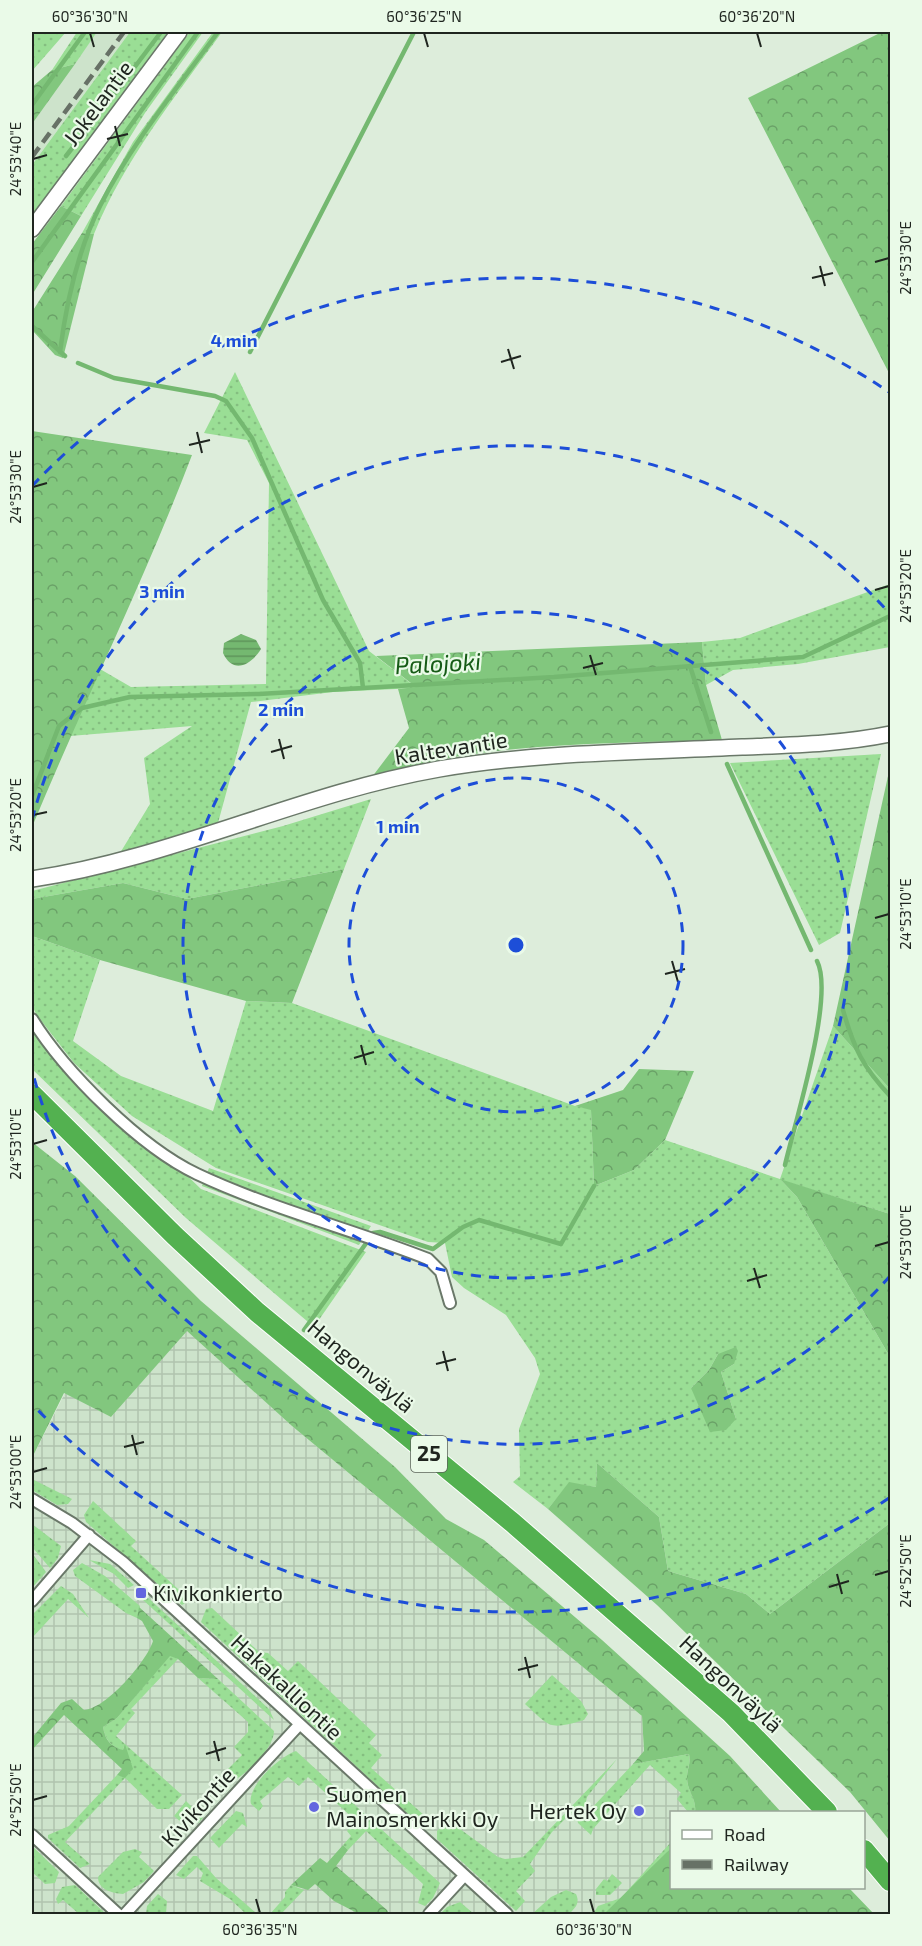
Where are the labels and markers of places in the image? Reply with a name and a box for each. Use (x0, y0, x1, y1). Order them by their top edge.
centre of rings (506, 935, 526, 955)
place label: Kivikonkierto (153, 1579, 283, 1605)
marker: Kivikonkierto (134, 1586, 148, 1600)
place label: Suomen Mainosmerkki Oy (326, 1780, 499, 1831)
place label: Hertek Oy (529, 1797, 627, 1823)
marker: Suomen Mainosmerkki Oy (307, 1800, 321, 1814)
marker: Hertek Oy (632, 1804, 646, 1818)

